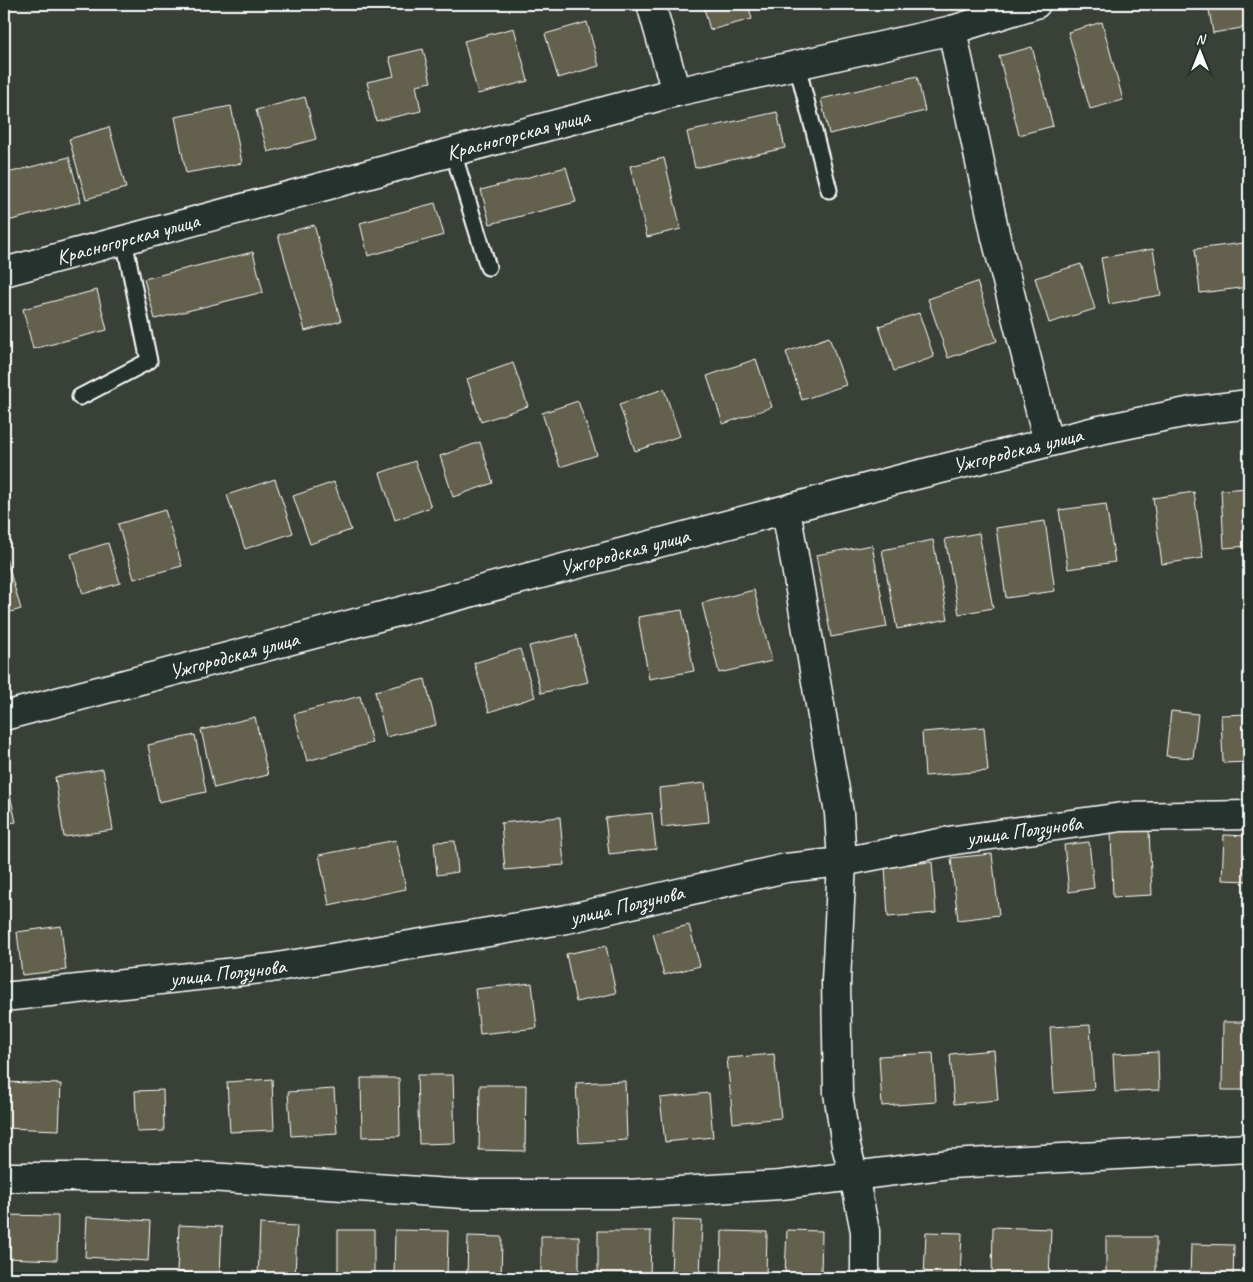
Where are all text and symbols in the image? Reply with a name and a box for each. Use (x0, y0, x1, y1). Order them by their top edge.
north arrow (1176, 28, 1226, 78)
text: N (1196, 31, 1207, 48)
street label: Красногорская улица (444, 102, 594, 166)
street label: Красногорская улица (53, 207, 204, 270)
street label: Ужгородская улица (950, 421, 1087, 479)
street label: Ужгородская улица (557, 522, 694, 581)
street label: Ужгородская улица (167, 625, 303, 685)
street label: улица Ползунова (963, 809, 1086, 852)
street label: улица Ползунова (565, 879, 688, 931)
street label: улица Ползунова (166, 953, 289, 992)

